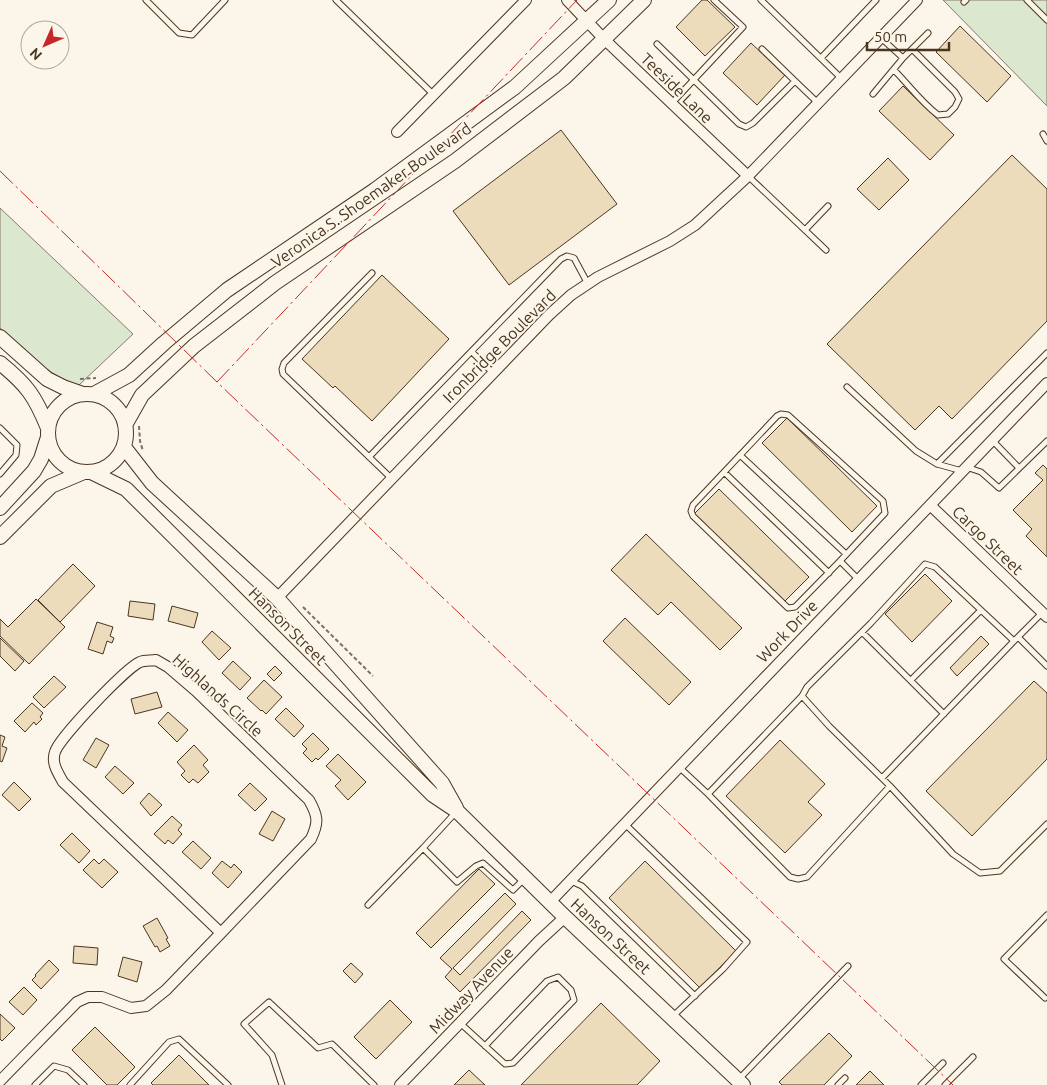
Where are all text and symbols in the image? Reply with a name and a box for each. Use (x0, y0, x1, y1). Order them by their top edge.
north arrow (20, 20, 70, 70)
scale bar (867, 20, 950, 52)
text: 50 m (874, 28, 907, 45)
text: N (26, 45, 45, 64)
street label: Teeside Lane (637, 49, 717, 127)
street label: Veronica S. Shoemaker Boulevard (268, 119, 474, 271)
street label: Ironbridge Boulevard (439, 286, 559, 406)
street label: Cargo Street (949, 502, 1027, 579)
street label: Hanson Street (245, 583, 331, 669)
street label: Work Drive (753, 596, 821, 666)
street label: Highlands Circle (169, 650, 267, 740)
street label: Hanson Street (567, 895, 655, 978)
street label: Midway Avenue (425, 943, 517, 1037)

